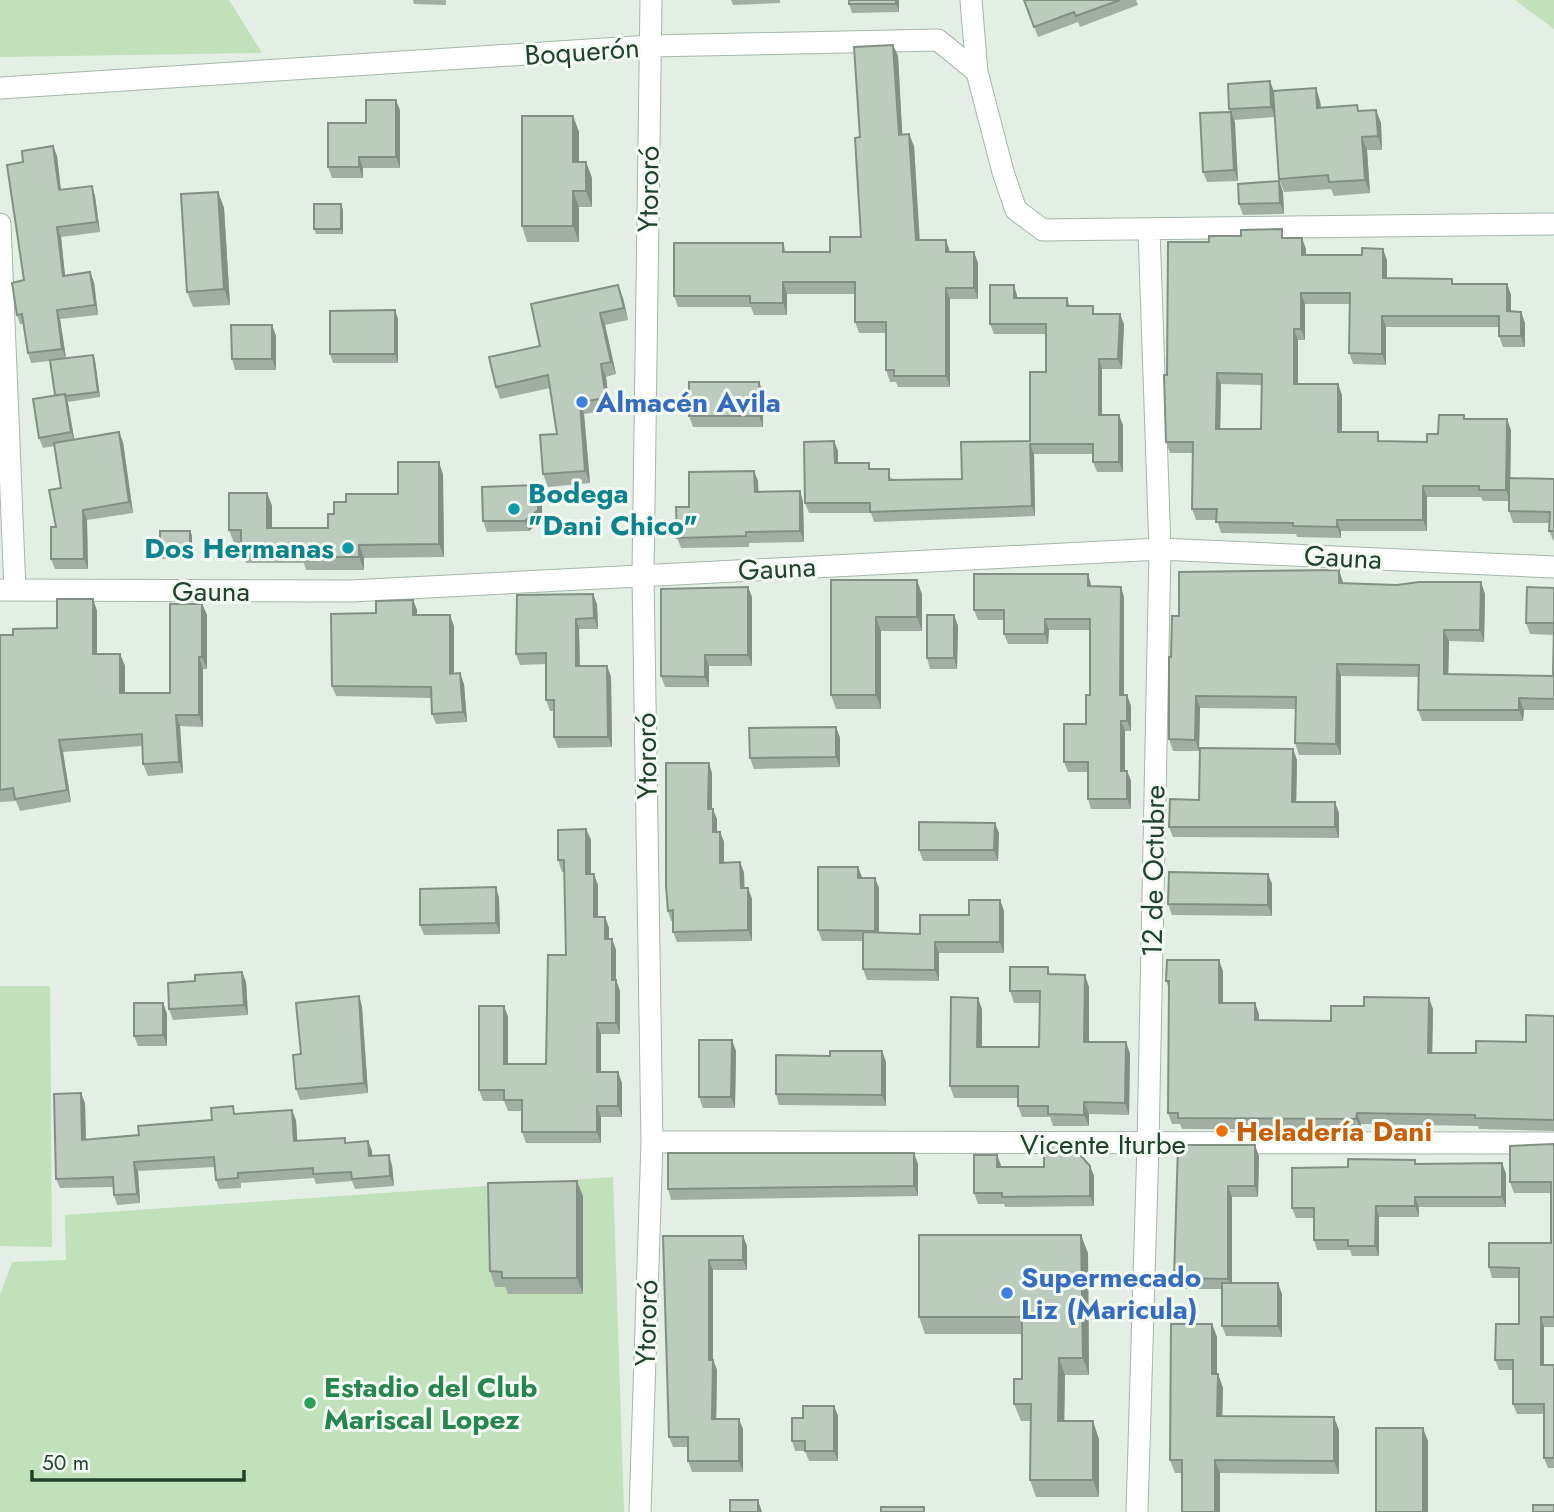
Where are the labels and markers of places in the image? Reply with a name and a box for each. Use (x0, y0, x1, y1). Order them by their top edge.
place label: Almacén Avila (595, 382, 781, 423)
marker: Almacén Avila (574, 394, 590, 410)
place label: Bodega "Dani Chico" (528, 473, 698, 546)
marker: Bodega "Dani Chico" (506, 501, 522, 517)
place label: Dos Hermanas (144, 528, 334, 569)
marker: Dos Hermanas (340, 540, 356, 556)
place label: Heladería Dani (1236, 1111, 1432, 1152)
marker: Heladería Dani (1214, 1123, 1230, 1139)
place label: Supermecado Liz (Maricula) (1021, 1257, 1201, 1330)
marker: Supermecado Liz (Maricula) (999, 1285, 1015, 1301)
place label: Estadio del Club Mariscal Lopez (324, 1367, 537, 1440)
marker: Estadio del Club Mariscal Lopez (302, 1395, 318, 1411)

